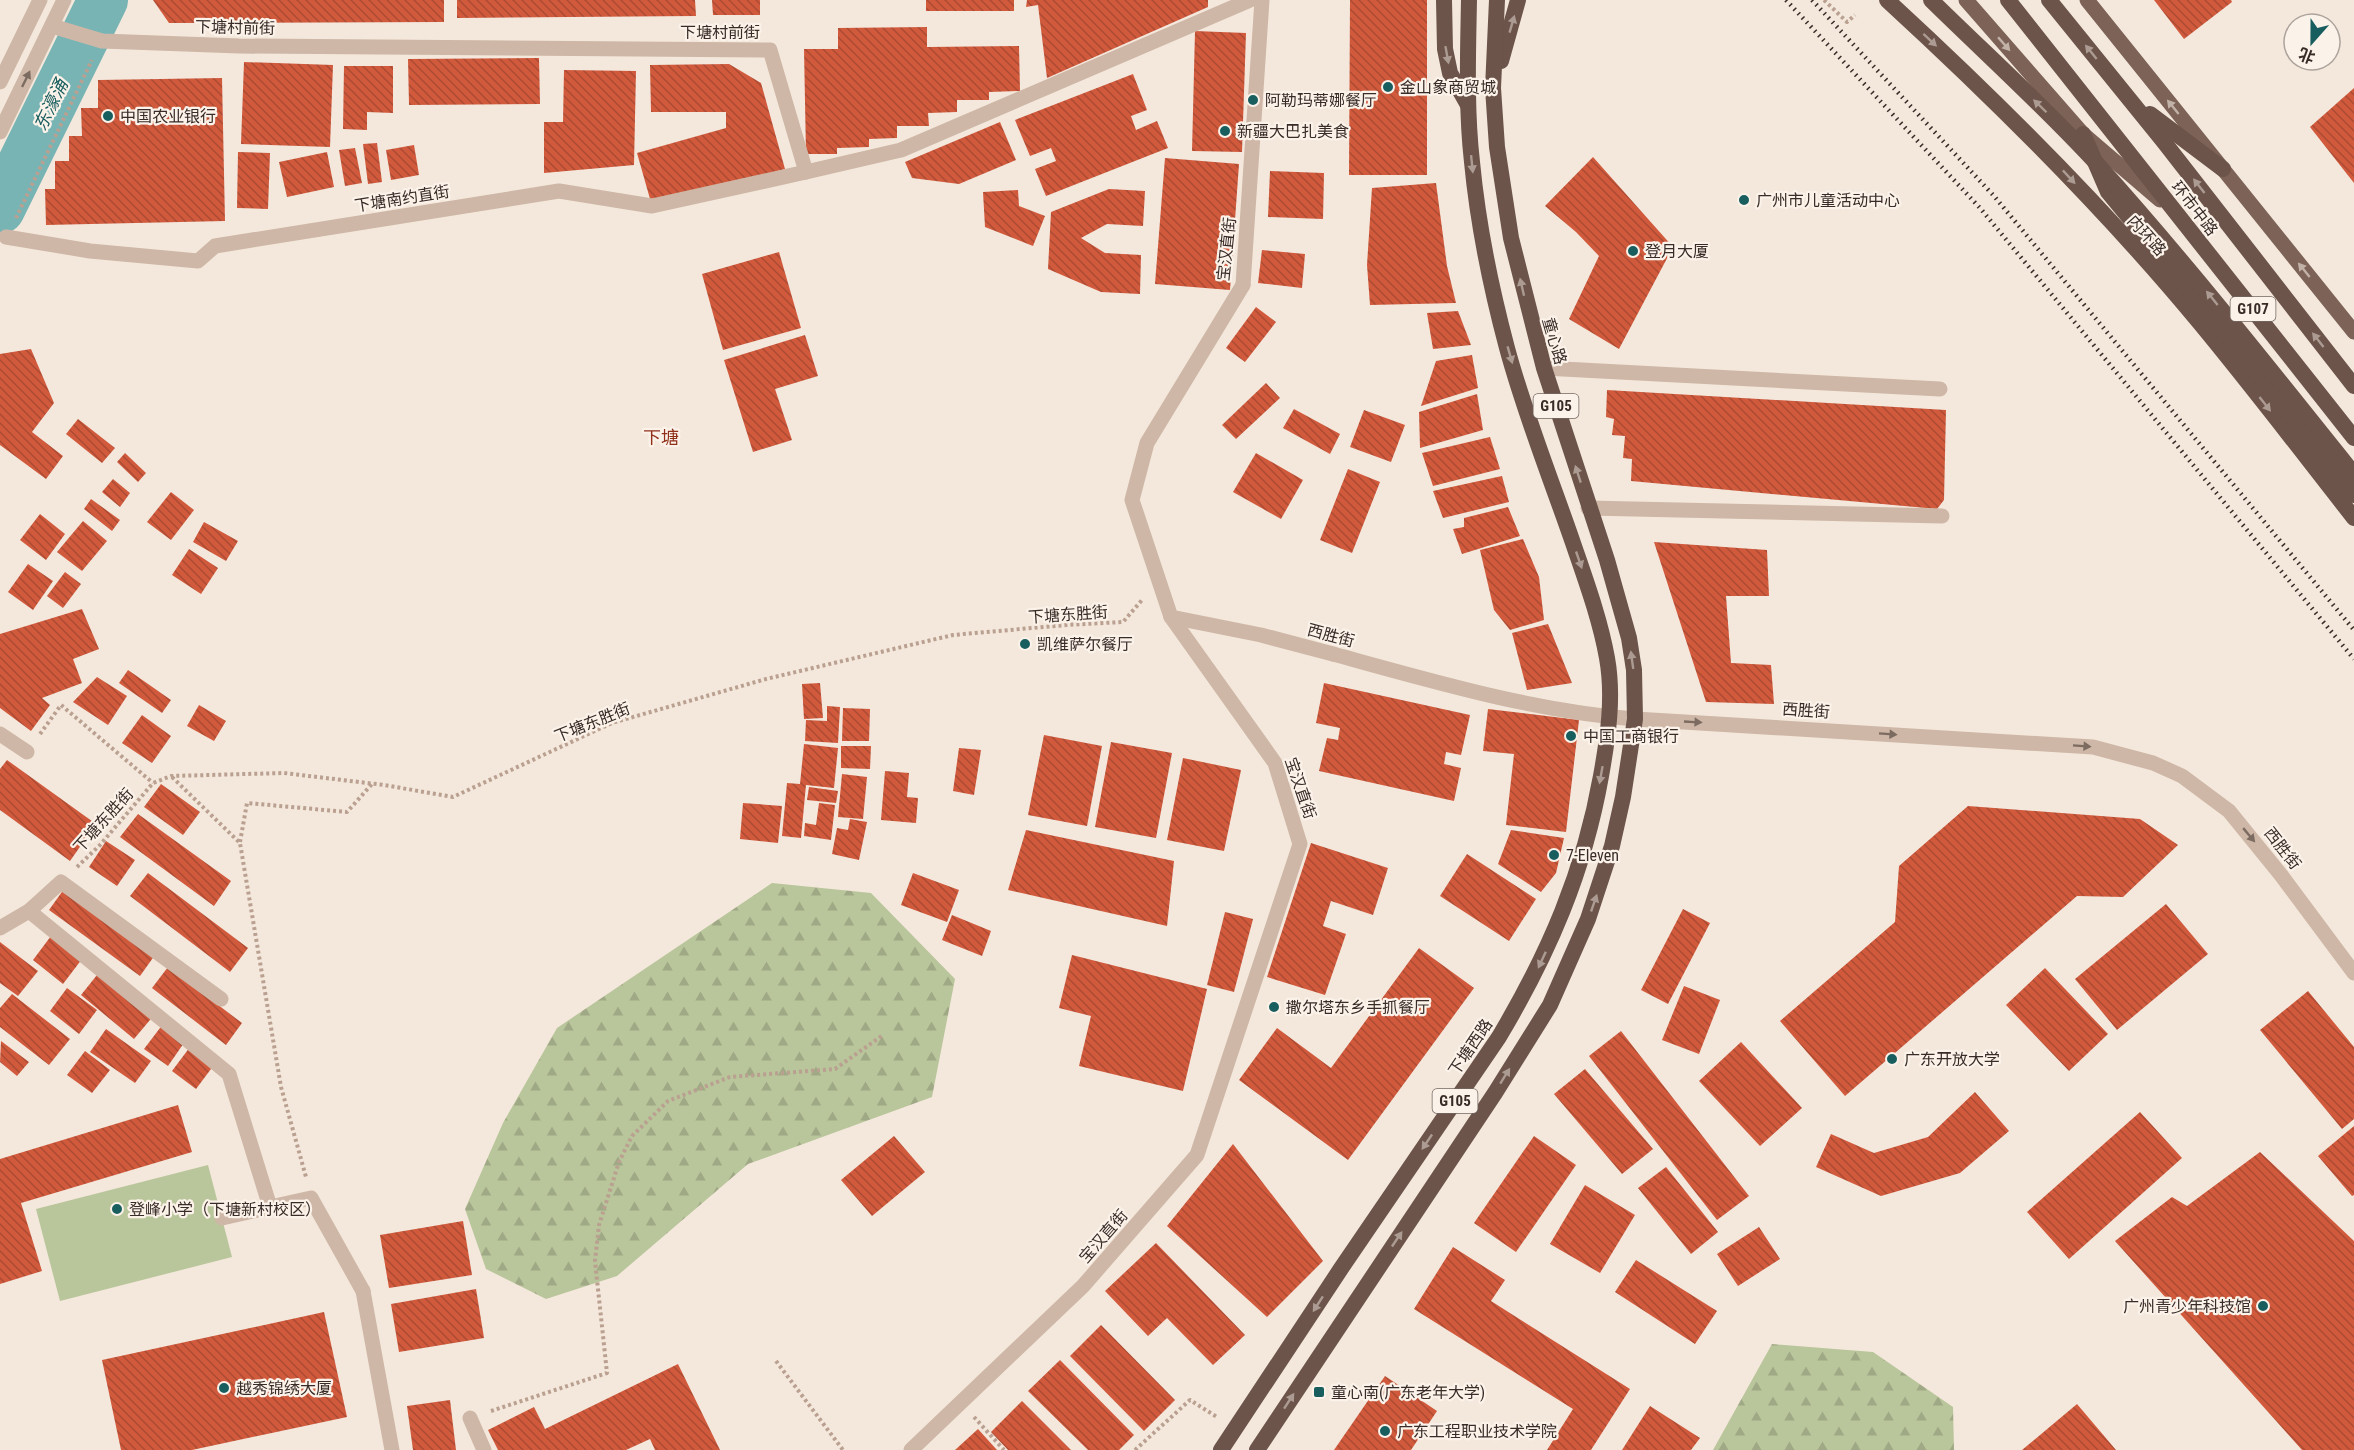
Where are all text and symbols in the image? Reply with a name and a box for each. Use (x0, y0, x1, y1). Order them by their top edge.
north arrow (2282, 12, 2342, 72)
one-way arrow (1508, 14, 1517, 32)
street label: 下塘村前街 (195, 17, 275, 38)
street label: 下塘村前街 (680, 23, 760, 42)
one-way arrow (1922, 33, 1937, 46)
one-way arrow (1998, 36, 2011, 52)
one-way arrow (2084, 44, 2097, 60)
text: 北 (2296, 44, 2318, 67)
one-way arrow (1442, 46, 1451, 65)
one-way arrow (21, 71, 31, 88)
water label: 东濠涌 (29, 74, 73, 134)
place label: 金山象商贸城 (1400, 78, 1496, 97)
marker: 金山象商贸城 (1381, 80, 1395, 94)
place label: 阿勒玛蒂娜餐厅 (1265, 91, 1377, 110)
marker: 阿勒玛蒂娜餐厅 (1246, 93, 1260, 107)
one-way arrow (2033, 99, 2047, 113)
one-way arrow (2167, 99, 2180, 115)
place label: 中国农业银行 (120, 107, 216, 126)
marker: 中国农业银行 (101, 109, 115, 123)
place label: 新疆大巴扎美食 (1237, 122, 1349, 141)
marker: 新疆大巴扎美食 (1218, 124, 1232, 138)
one-way arrow (1467, 155, 1477, 174)
one-way arrow (2062, 169, 2076, 184)
street label: 环市中路 (2167, 177, 2222, 239)
one-way arrow (2192, 178, 2205, 194)
street label: 下塘南约直街 (353, 182, 451, 215)
place label: 广州市儿童活动中心 (1756, 191, 1900, 210)
marker: 广州市儿童活动中心 (1737, 193, 1751, 207)
street label: 内环路 (2124, 211, 2170, 260)
street label: 宝汉直街 (1214, 216, 1239, 282)
place label: 登月大厦 (1645, 242, 1709, 261)
marker: 登月大厦 (1626, 244, 1640, 258)
one-way arrow (2299, 262, 2311, 277)
one-way arrow (1517, 278, 1527, 296)
one-way arrow (2206, 290, 2219, 306)
road number: G107 (2230, 297, 2276, 321)
street label: 童心路 (1539, 315, 1570, 367)
one-way arrow (2312, 332, 2325, 348)
one-way arrow (1506, 347, 1515, 365)
road number: G105 (1534, 394, 1578, 418)
one-way arrow (2258, 396, 2271, 412)
district label: 下塘 (643, 427, 679, 448)
one-way arrow (1572, 465, 1582, 483)
one-way arrow (1574, 551, 1584, 569)
street label: 下塘东胜街 (1027, 602, 1109, 627)
street label: 西胜街 (1305, 620, 1357, 651)
place label: 凯维萨尔餐厅 (1037, 635, 1133, 654)
marker: 凯维萨尔餐厅 (1018, 637, 1032, 651)
one-way arrow (1628, 651, 1637, 670)
street label: 下塘东胜街 (552, 699, 633, 746)
street label: 西胜街 (1781, 699, 1831, 722)
one-way arrow (1683, 717, 1702, 726)
place label: 中国工商银行 (1583, 727, 1679, 746)
marker: 中国工商银行 (1564, 729, 1578, 743)
one-way arrow (1878, 729, 1897, 738)
one-way arrow (2073, 742, 2092, 751)
street label: 宝汉直街 (1281, 755, 1320, 822)
one-way arrow (1597, 765, 1606, 784)
street label: 下塘东胜街 (70, 784, 137, 856)
street label: 西胜街 (2260, 824, 2305, 873)
one-way arrow (2243, 827, 2256, 843)
place label: 7-Eleven (1566, 846, 1619, 865)
marker: 7-Eleven (1547, 848, 1561, 862)
one-way arrow (1589, 894, 1599, 912)
one-way arrow (1538, 951, 1547, 968)
place label: 撒尔塔东乡手抓餐厅 (1286, 998, 1430, 1017)
marker: 撒尔塔东乡手抓餐厅 (1267, 1000, 1281, 1014)
street label: 下塘西路 (1445, 1015, 1496, 1079)
place label: 广东开放大学 (1904, 1050, 2000, 1069)
marker: 广东开放大学 (1885, 1052, 1899, 1066)
one-way arrow (1499, 1068, 1510, 1084)
road number: G105 (1432, 1089, 1478, 1113)
one-way arrow (1421, 1134, 1433, 1150)
place label: 登峰小学（下塘新村校区） (129, 1200, 321, 1219)
marker: 登峰小学（下塘新村校区） (110, 1202, 124, 1216)
street label: 宝汉直街 (1075, 1206, 1132, 1267)
one-way arrow (1391, 1231, 1403, 1247)
one-way arrow (1312, 1295, 1324, 1311)
place label: 广州青少年科技馆 (2123, 1297, 2251, 1316)
marker: 广州青少年科技馆 (2256, 1299, 2270, 1313)
place label: 越秀锦绣大厦 (236, 1379, 332, 1398)
marker: 越秀锦绣大厦 (217, 1381, 231, 1395)
place label: 童心南(广东老年大学) (1331, 1383, 1485, 1402)
marker: 童心南(广东老年大学) (1312, 1385, 1326, 1399)
one-way arrow (1284, 1393, 1295, 1409)
place label: 广东工程职业技术学院 (1397, 1422, 1557, 1441)
marker: 广东工程职业技术学院 (1378, 1424, 1392, 1438)

